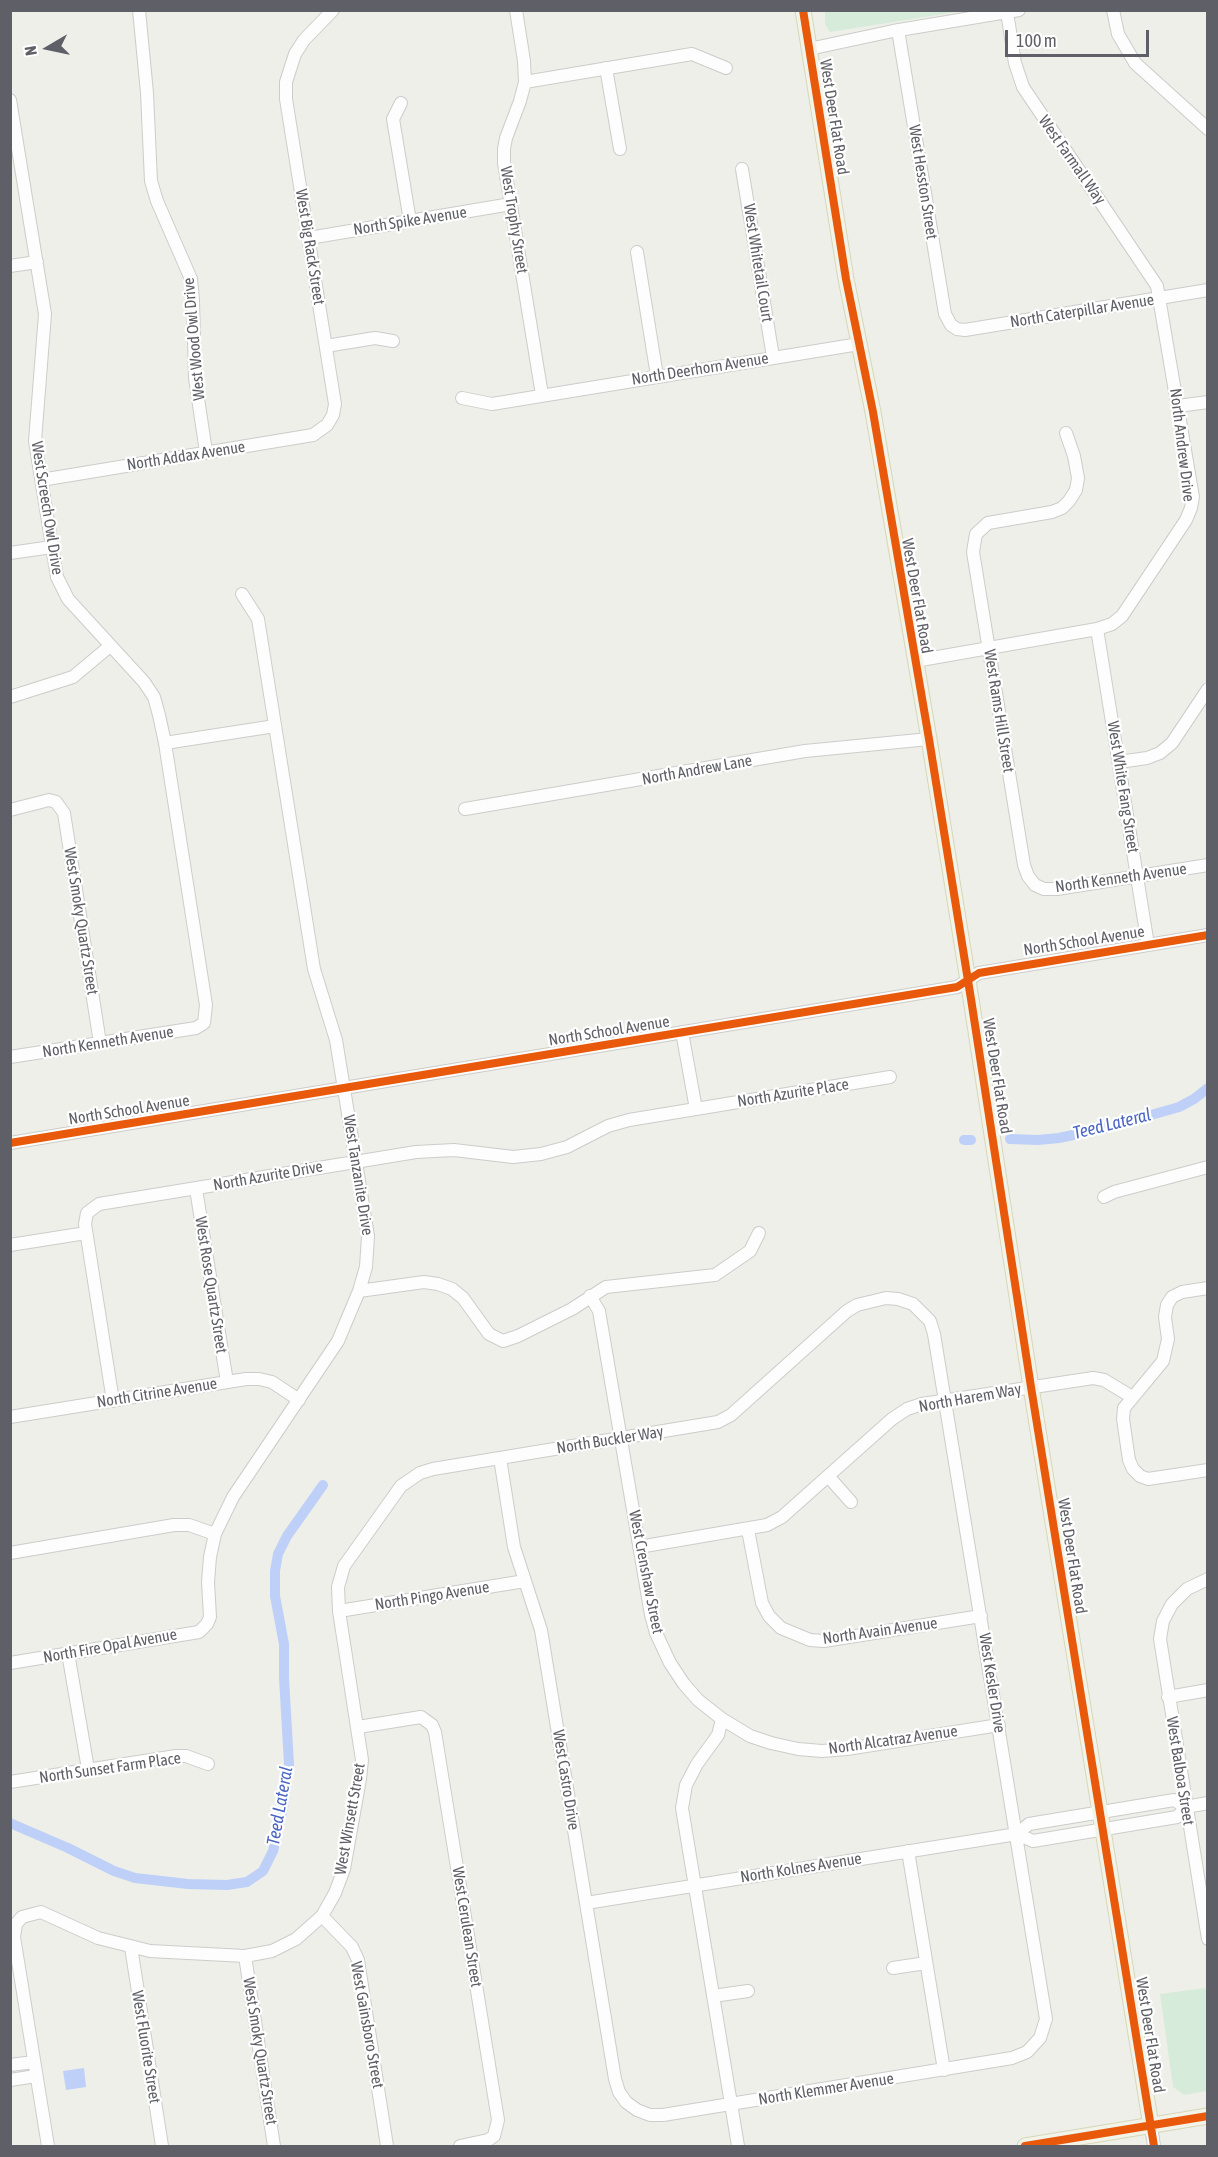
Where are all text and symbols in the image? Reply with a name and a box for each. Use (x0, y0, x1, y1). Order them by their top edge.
north arrow (18, 18, 78, 78)
scale bar (1008, 18, 1152, 56)
text: 100 m (1016, 30, 1057, 51)
text: N (21, 45, 40, 57)
street label: West Deer Flat Road (815, 58, 853, 176)
street label: West Farmall Way (1034, 112, 1110, 208)
street label: West Hesston Street (904, 123, 942, 241)
street label: West Trophy Street (496, 165, 532, 275)
street label: West Big Rack Street (291, 188, 329, 306)
street label: North Spike Avenue (352, 203, 468, 239)
street label: West Whitetail Court (739, 203, 777, 323)
street label: West Wood Owl Drive (179, 277, 209, 401)
street label: North Caterpillar Avenue (1009, 290, 1155, 332)
street label: North Deerhorn Avenue (630, 349, 770, 389)
street label: North Andrew Drive (1166, 387, 1198, 503)
street label: North Addax Avenue (125, 437, 247, 475)
street label: West Screech Owl Drive (27, 440, 67, 576)
street label: West Deer Flat Road (897, 537, 937, 655)
street label: West Rams Hill Street (980, 648, 1018, 774)
street label: West White Fang Street (1103, 720, 1143, 854)
street label: North Andrew Lane (640, 751, 754, 789)
street label: West Smoky Quartz Street (60, 846, 102, 996)
street label: North Kenneth Avenue (1054, 859, 1188, 897)
street label: North School Avenue (1022, 922, 1146, 960)
street label: North School Avenue (547, 1012, 671, 1050)
street label: West Deer Flat Road (978, 1017, 1016, 1135)
street label: North Kenneth Avenue (41, 1022, 175, 1062)
street label: North Azurite Place (736, 1075, 850, 1111)
street label: North School Avenue (67, 1091, 191, 1129)
water label: Teed Lateral (1071, 1104, 1153, 1144)
street label: West Tanzanite Drive (339, 1113, 377, 1237)
street label: North Azurite Drive (212, 1157, 324, 1195)
street label: West Rose Quartz Street (191, 1215, 231, 1355)
street label: North Citrine Avenue (96, 1374, 218, 1412)
street label: North Harem Way (917, 1380, 1023, 1416)
street label: North Buckler Way (555, 1422, 665, 1458)
street label: West Deer Flat Road (1053, 1497, 1091, 1615)
street label: West Crenshaw Street (625, 1509, 667, 1635)
street label: North Pingo Avenue (373, 1577, 491, 1615)
street label: North Avain Avenue (821, 1613, 939, 1649)
street label: North Fire Opal Avenue (42, 1625, 178, 1667)
street label: West Kesler Drive (975, 1632, 1009, 1734)
street label: West Balboa Street (1162, 1715, 1198, 1827)
street label: North Alcatraz Avenue (827, 1721, 959, 1759)
street label: West Castro Drive (549, 1729, 583, 1831)
street label: North Sunset Farm Place (38, 1749, 182, 1787)
street label: West Winsett Street (331, 1762, 369, 1876)
water label: Teed Lateral (262, 1765, 298, 1847)
street label: North Kolnes Avenue (739, 1849, 863, 1887)
street label: West Cerulean Street (448, 1865, 486, 1989)
street label: West Gainsboro Street (346, 1960, 388, 2090)
street label: West Smoky Quartz Street (239, 1976, 281, 2126)
street label: West Deer Flat Road (1131, 1976, 1169, 2094)
street label: West Fluorite Street (128, 1989, 164, 2105)
street label: North Klemmer Avenue (757, 2069, 895, 2109)

